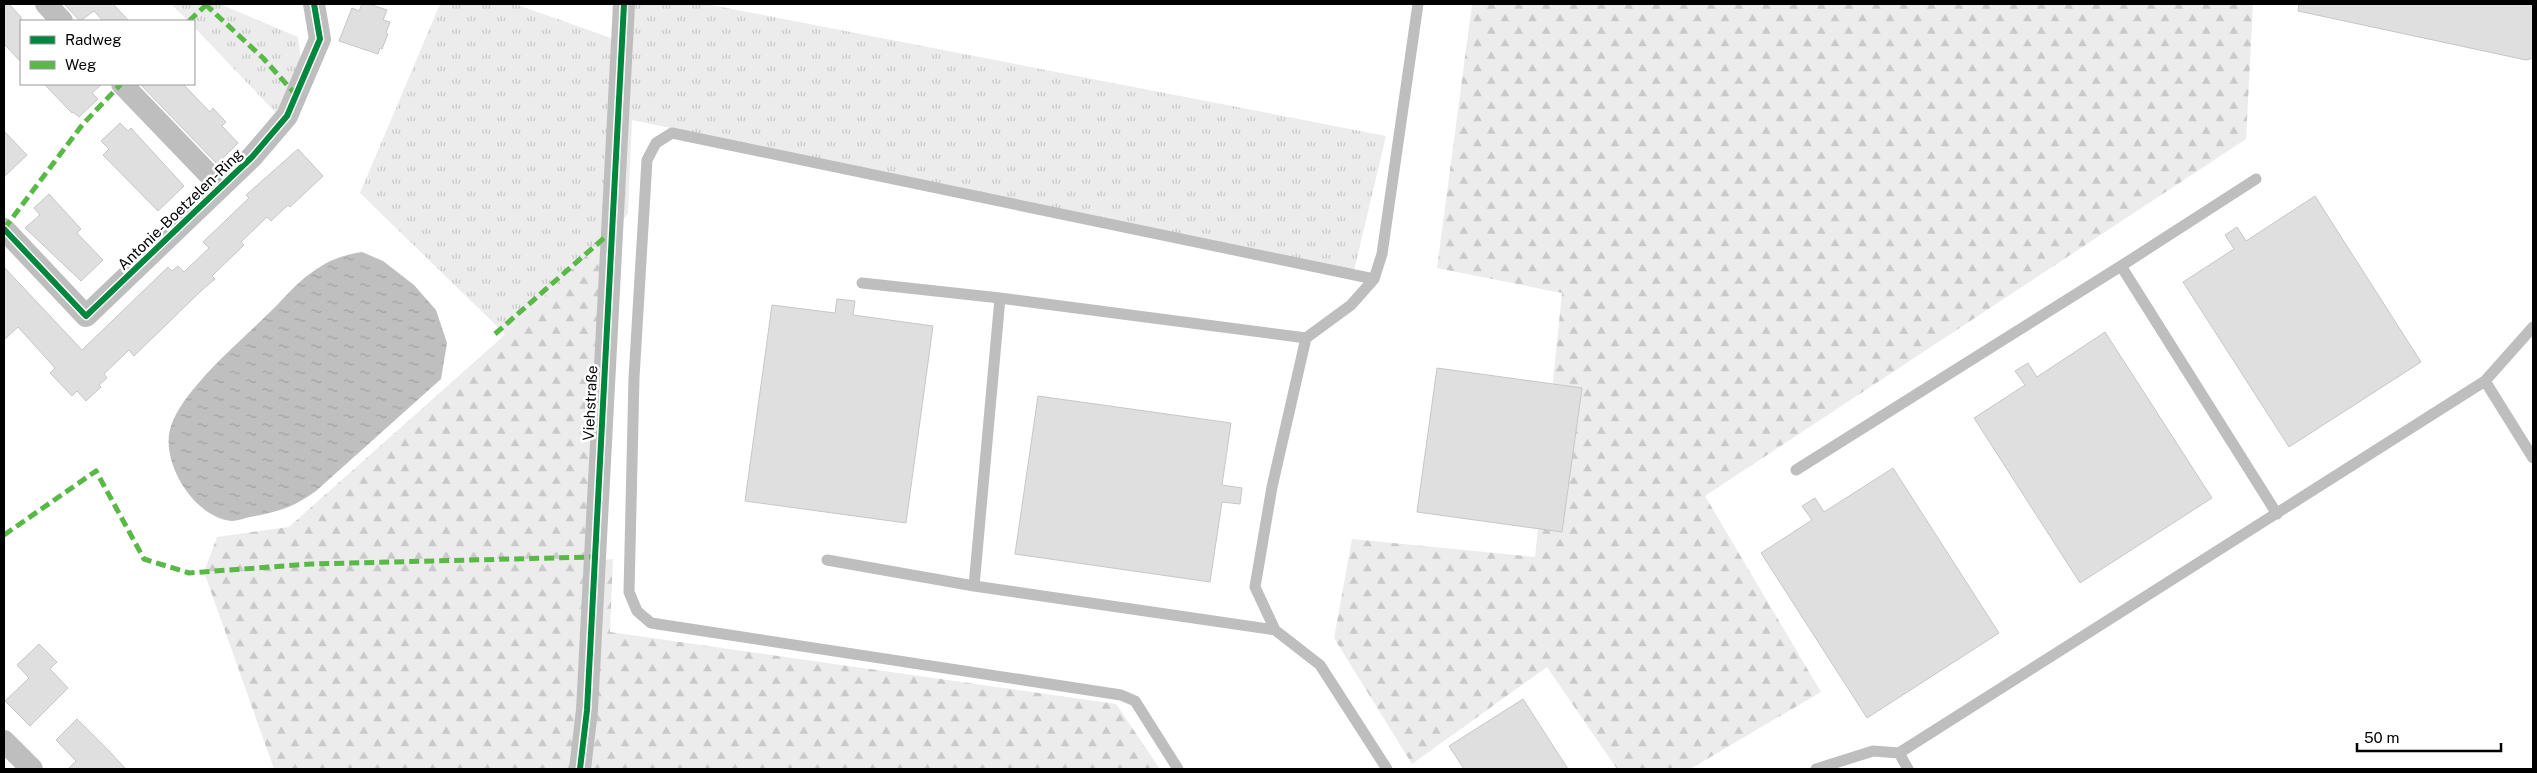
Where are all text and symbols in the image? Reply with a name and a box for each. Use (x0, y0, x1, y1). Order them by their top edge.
legend (20, 20, 195, 85)
text: Radweg (65, 31, 122, 48)
text: Weg (65, 56, 96, 73)
street label: Antonie-Boetzelen-Ring (114, 145, 246, 273)
street label: Viehstraße (580, 365, 600, 441)
scale bar (2357, 720, 2501, 752)
text: 50 m (2364, 729, 2399, 746)

